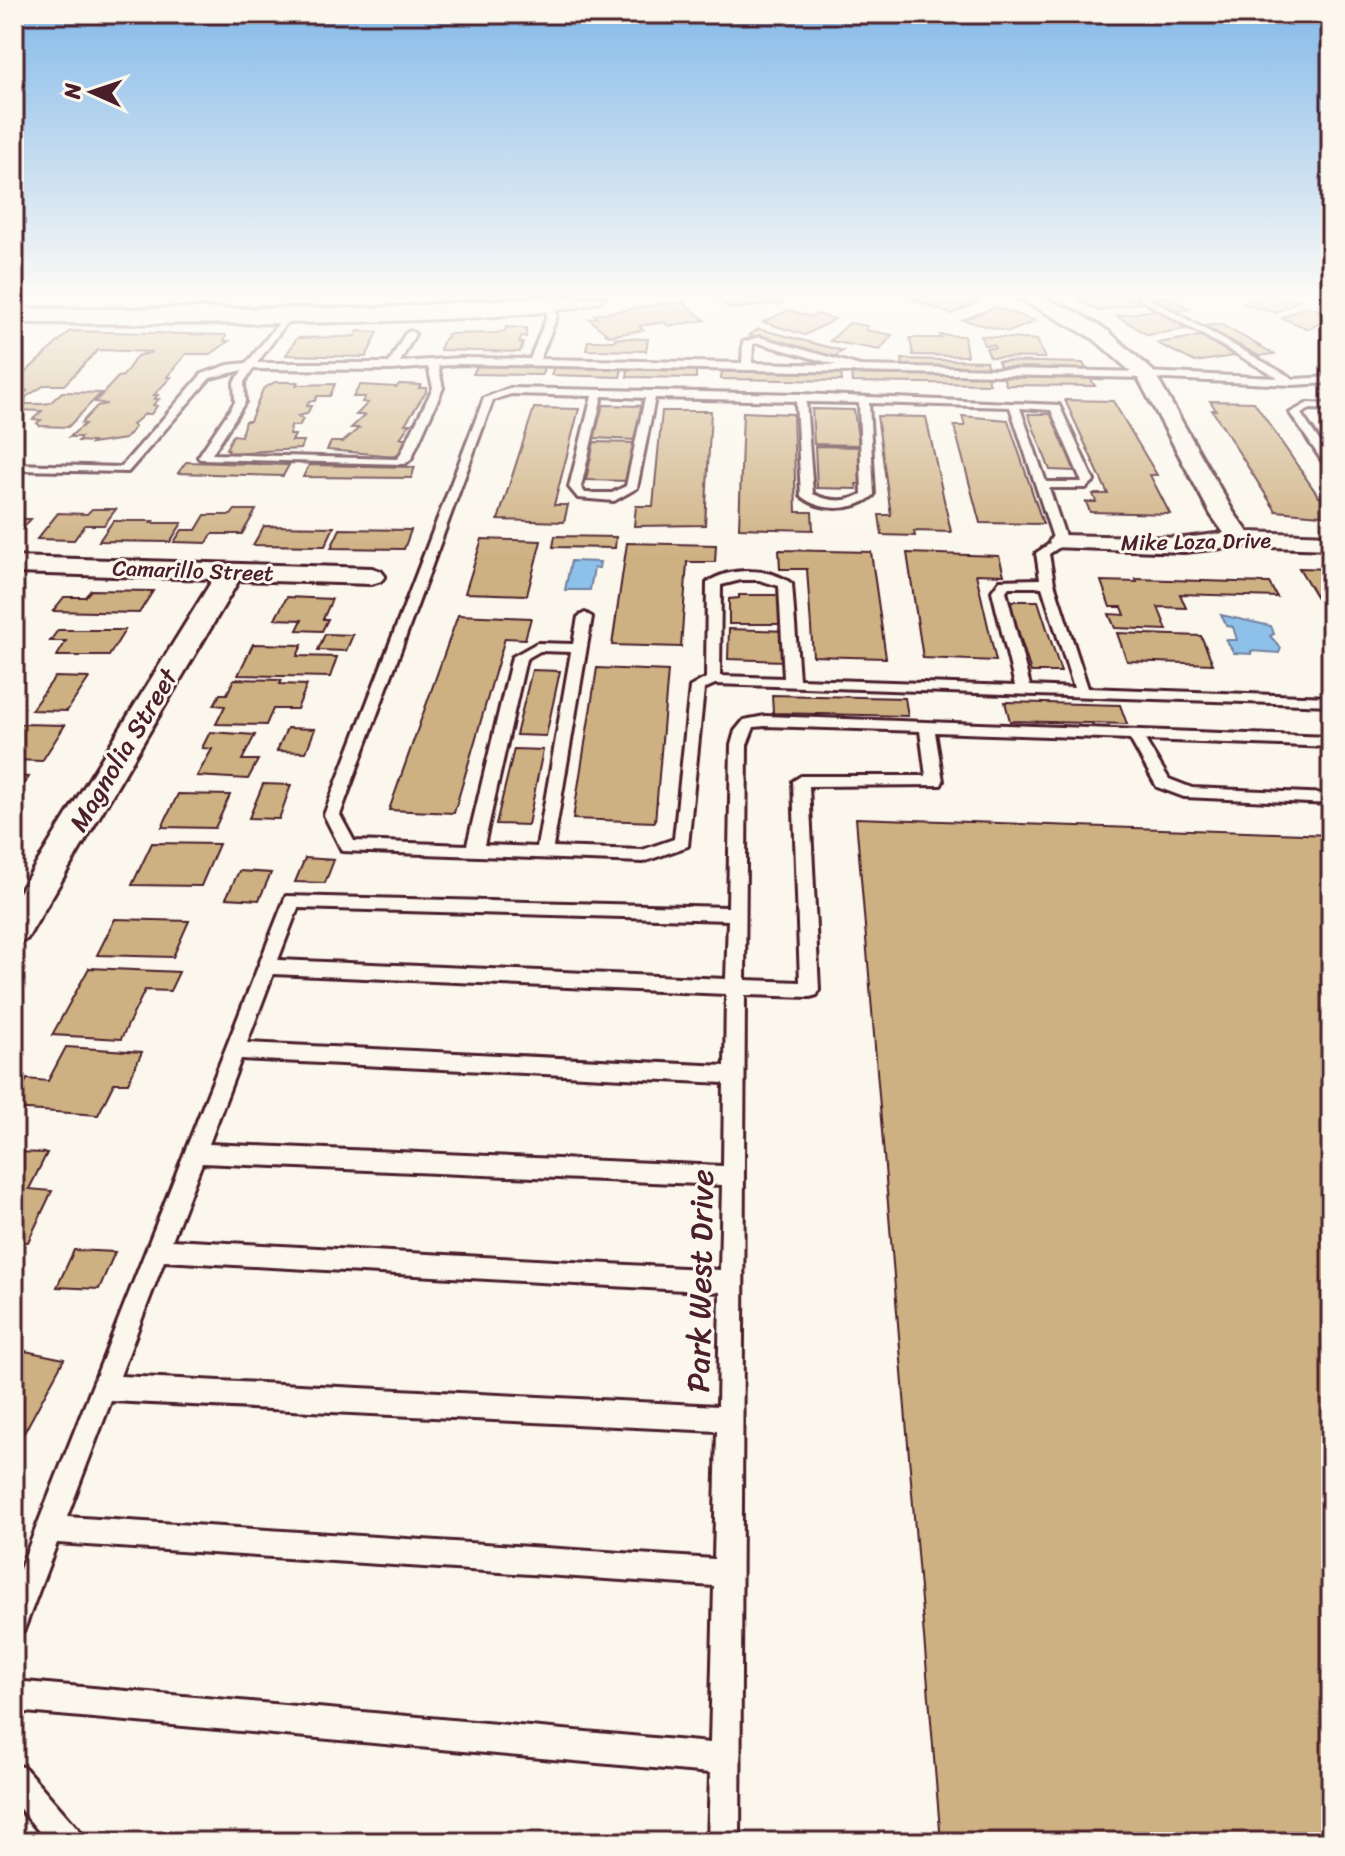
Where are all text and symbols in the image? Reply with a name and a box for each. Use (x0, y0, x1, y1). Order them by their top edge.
north arrow (52, 52, 132, 132)
text: N (53, 82, 92, 101)
street label: Mike Loza Drive (1121, 521, 1272, 562)
street label: Camarillo Street (112, 548, 275, 593)
street label: Magnolia Street (56, 658, 191, 841)
street label: Park West Drive (670, 1169, 731, 1393)

